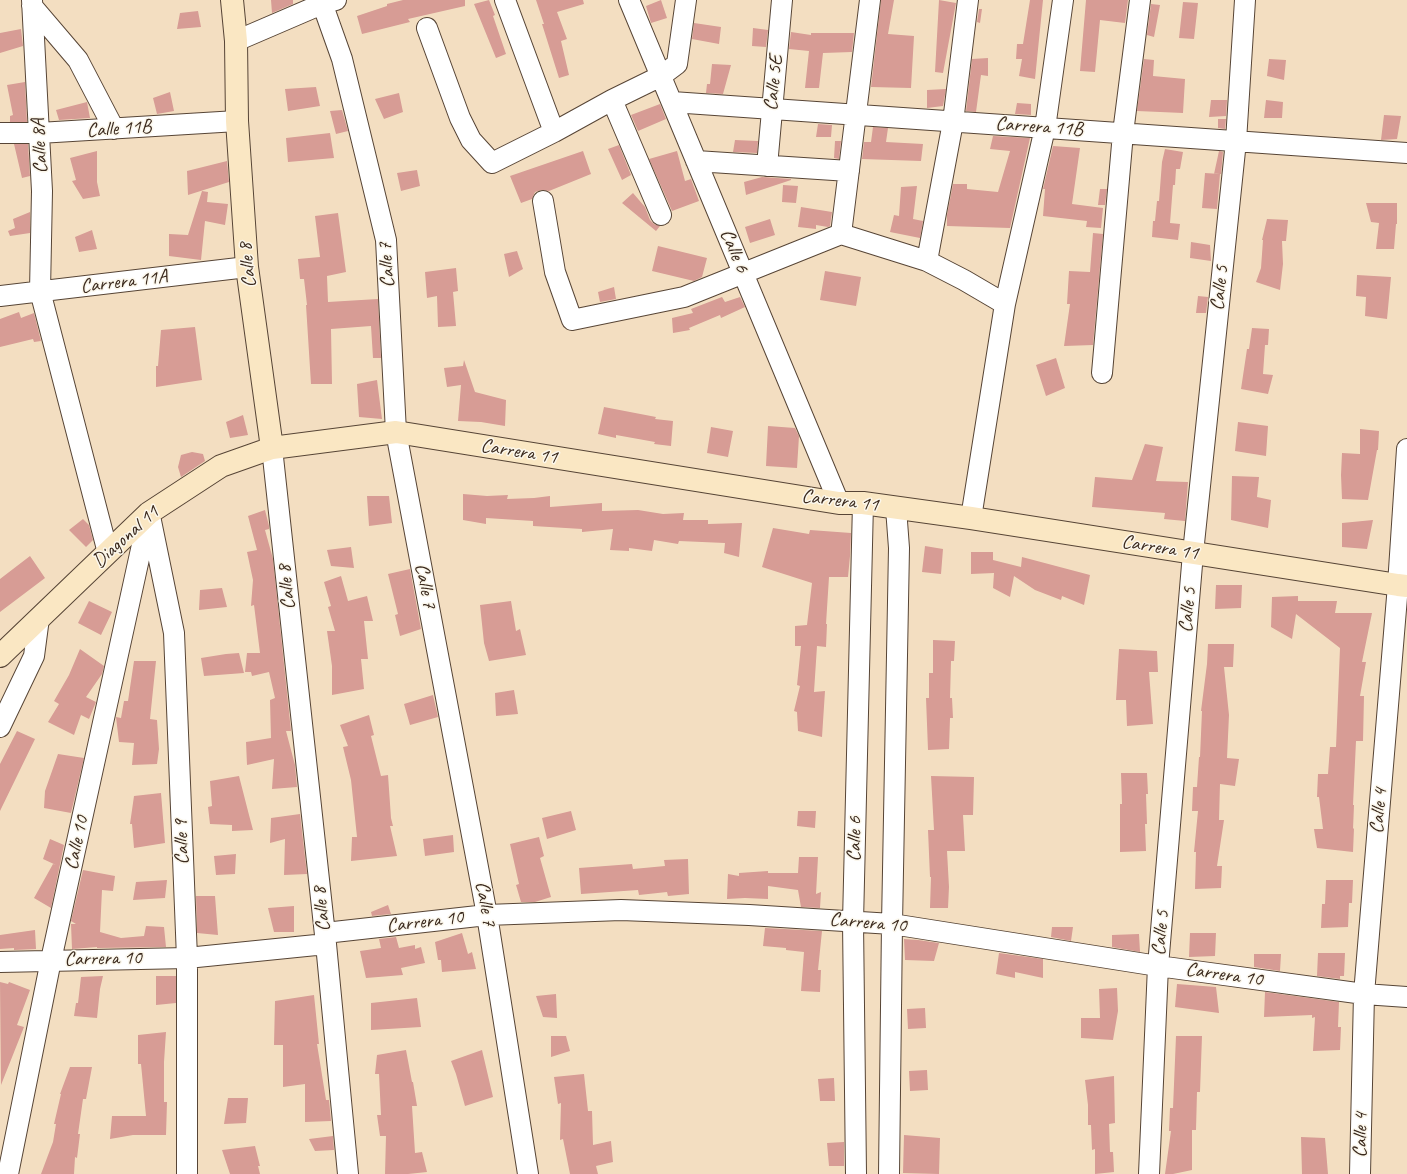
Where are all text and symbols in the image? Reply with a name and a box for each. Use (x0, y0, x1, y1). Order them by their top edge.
street label: Calle 5E (759, 54, 789, 112)
street label: Carrera 11B (994, 112, 1084, 142)
street label: Calle 11B (86, 115, 152, 143)
street label: Calle 8A (27, 118, 53, 174)
street label: Calle 6 (714, 225, 754, 277)
street label: Calle 8 (234, 241, 262, 289)
street label: Calle 7 (373, 242, 401, 288)
street label: Calle 5 (1206, 264, 1234, 312)
street label: Carrera 11A (79, 265, 169, 299)
street label: Carrera 11 (479, 434, 559, 470)
street label: Carrera 11 (800, 484, 880, 518)
street label: Diagonal 11 (88, 501, 164, 573)
street label: Carrera 11 (1120, 530, 1200, 566)
street label: Calle 7 (409, 561, 441, 611)
street label: Calle 8 (273, 563, 301, 611)
street label: Calle 5 (1174, 586, 1202, 634)
street label: Calle 4 (1365, 787, 1393, 835)
street label: Calle 10 (60, 814, 94, 872)
street label: Calle 6 (843, 816, 867, 862)
street label: Calle 9 (169, 819, 195, 865)
street label: Calle 7 (469, 880, 501, 928)
street label: Calle 8 (308, 885, 336, 933)
street label: Carrera 10 (385, 905, 465, 939)
street label: Carrera 10 (828, 908, 908, 938)
street label: Calle 5 (1147, 909, 1175, 957)
street label: Carrera 10 (64, 946, 142, 972)
street label: Carrera 10 (1184, 958, 1264, 992)
street label: Calle 4 (1349, 1112, 1373, 1158)

